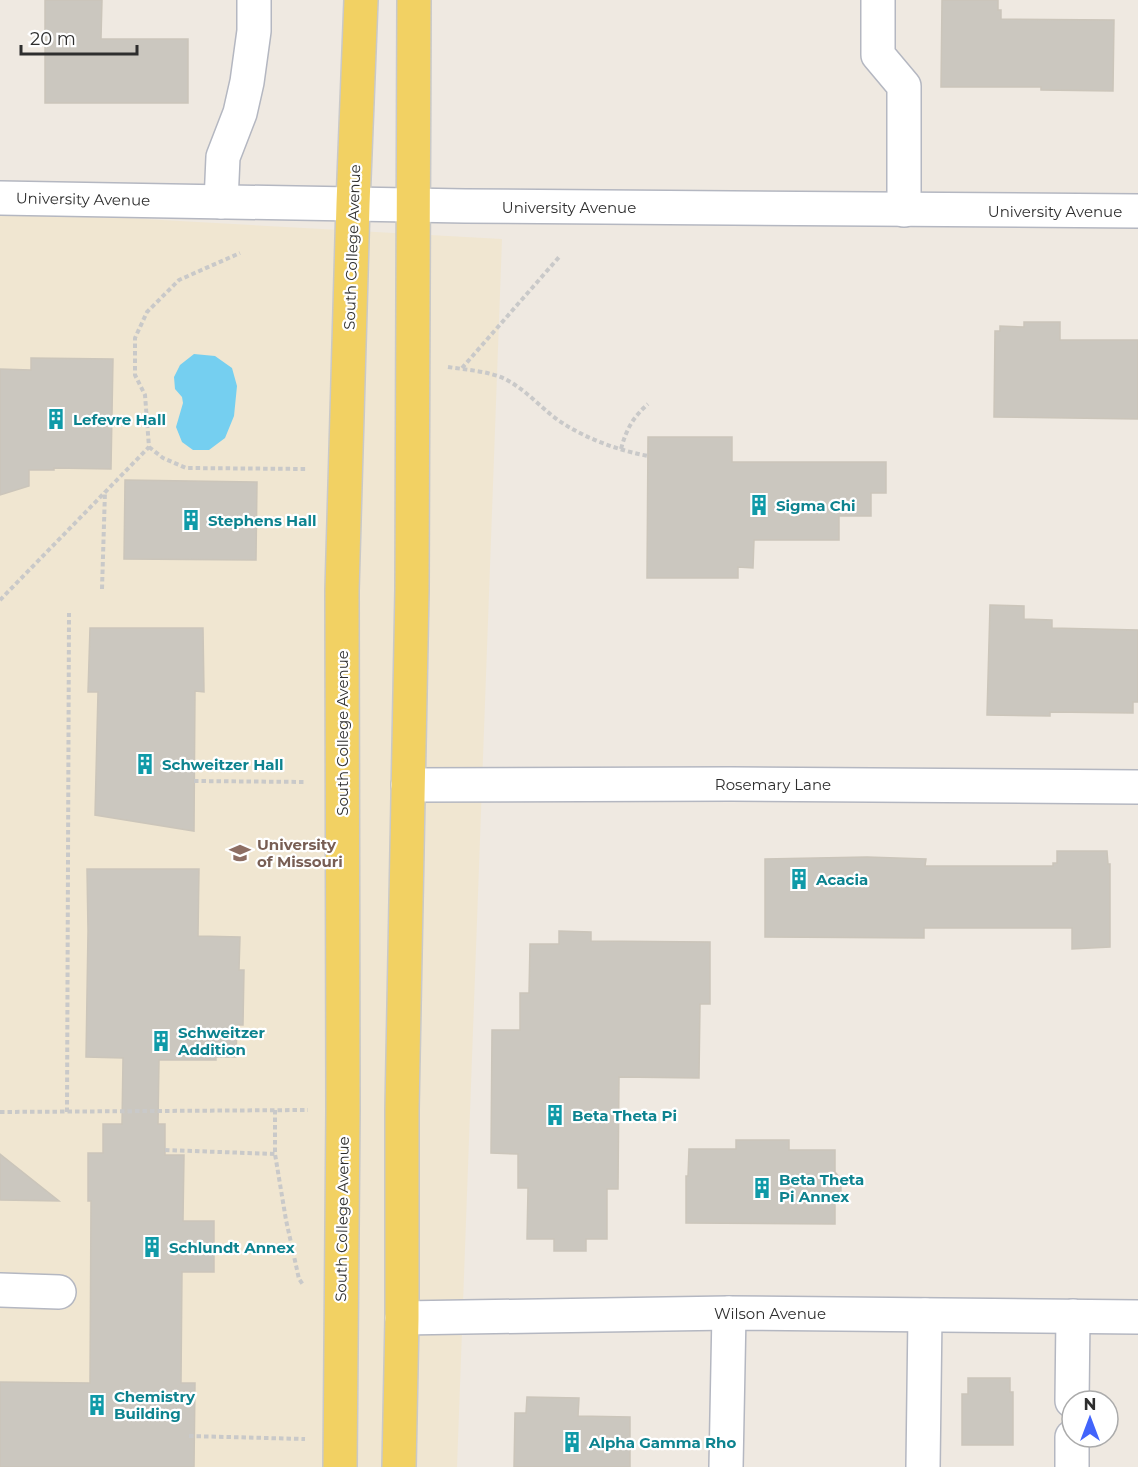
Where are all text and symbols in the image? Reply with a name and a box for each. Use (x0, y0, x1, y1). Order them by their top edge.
scale bar (21, 18, 136, 56)
text: 20 m (30, 28, 76, 50)
street label: South College Avenue (340, 164, 364, 330)
street label: University Avenue (16, 188, 150, 210)
street label: University Avenue (502, 198, 636, 217)
street label: University Avenue (988, 202, 1122, 221)
building icon: Lefevre Hall (44, 407, 68, 431)
place label: Lefevre Hall (73, 410, 166, 429)
building icon: Sigma Chi (747, 493, 771, 517)
place label: Sigma Chi (776, 496, 856, 515)
building icon: Stephens Hall (179, 508, 203, 532)
place label: Stephens Hall (208, 511, 317, 530)
street label: South College Avenue (333, 650, 352, 816)
building icon: Schweitzer Hall (133, 752, 157, 776)
place label: Schweitzer Hall (162, 755, 284, 774)
street label: Rosemary Lane (715, 775, 831, 794)
place label: University of Missouri (257, 835, 343, 871)
school or university icon: University of Missouri (228, 841, 252, 865)
building icon: Acacia (787, 867, 811, 891)
place label: Acacia (815, 870, 868, 889)
place label: Schweitzer Addition (177, 1023, 265, 1059)
building icon: Schweitzer Addition (149, 1029, 173, 1053)
building icon: Beta Theta Pi (543, 1103, 567, 1127)
place label: Beta Theta Pi (572, 1106, 677, 1125)
street label: South College Avenue (331, 1136, 353, 1302)
place label: Beta Theta Pi Annex (779, 1170, 864, 1206)
building icon: Beta Theta Pi Annex (750, 1176, 774, 1200)
building icon: Schlundt Annex (140, 1235, 164, 1259)
place label: Schlundt Annex (169, 1238, 295, 1257)
street label: Wilson Avenue (714, 1304, 826, 1323)
place label: Chemistry Building (114, 1387, 196, 1423)
north arrow (1060, 1389, 1120, 1449)
building icon: Chemistry Building (85, 1393, 109, 1417)
text: N (1084, 1395, 1096, 1414)
building icon: Alpha Gamma Rho (560, 1430, 584, 1454)
place label: Alpha Gamma Rho (588, 1433, 736, 1452)

